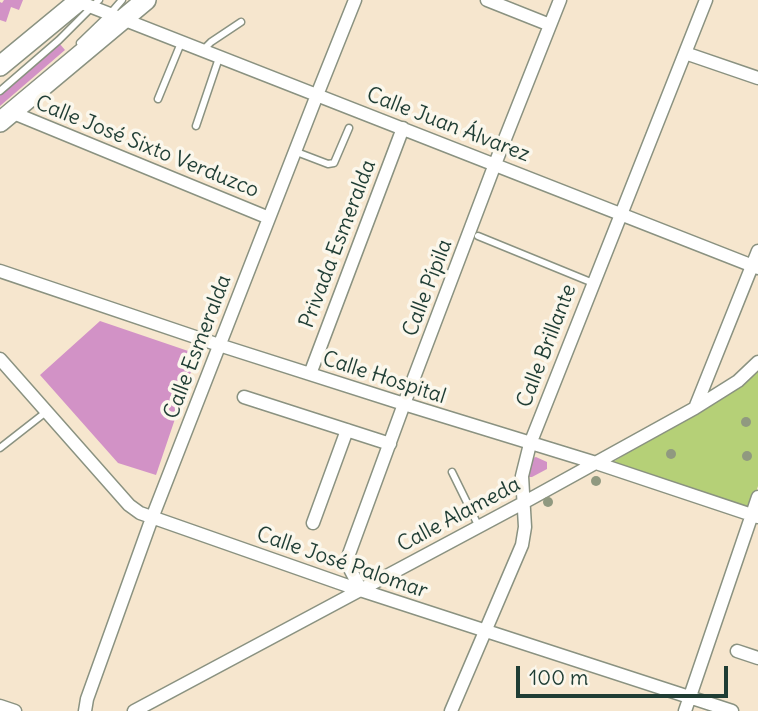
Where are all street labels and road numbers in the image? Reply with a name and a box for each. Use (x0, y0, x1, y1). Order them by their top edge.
street label: Calle Juan Álvarez (363, 82, 533, 168)
street label: Calle José Sixto Verduzco (31, 91, 263, 203)
street label: Privada Esmeralda (294, 156, 382, 332)
street label: Calle Pípila (398, 236, 458, 340)
street label: Calle Esmeralda (159, 271, 237, 423)
street label: Calle Brillante (512, 281, 582, 411)
street label: Calle Hospital (319, 346, 449, 410)
street label: Calle Alameda (393, 472, 525, 558)
street label: Calle José Palomar (253, 522, 431, 604)

